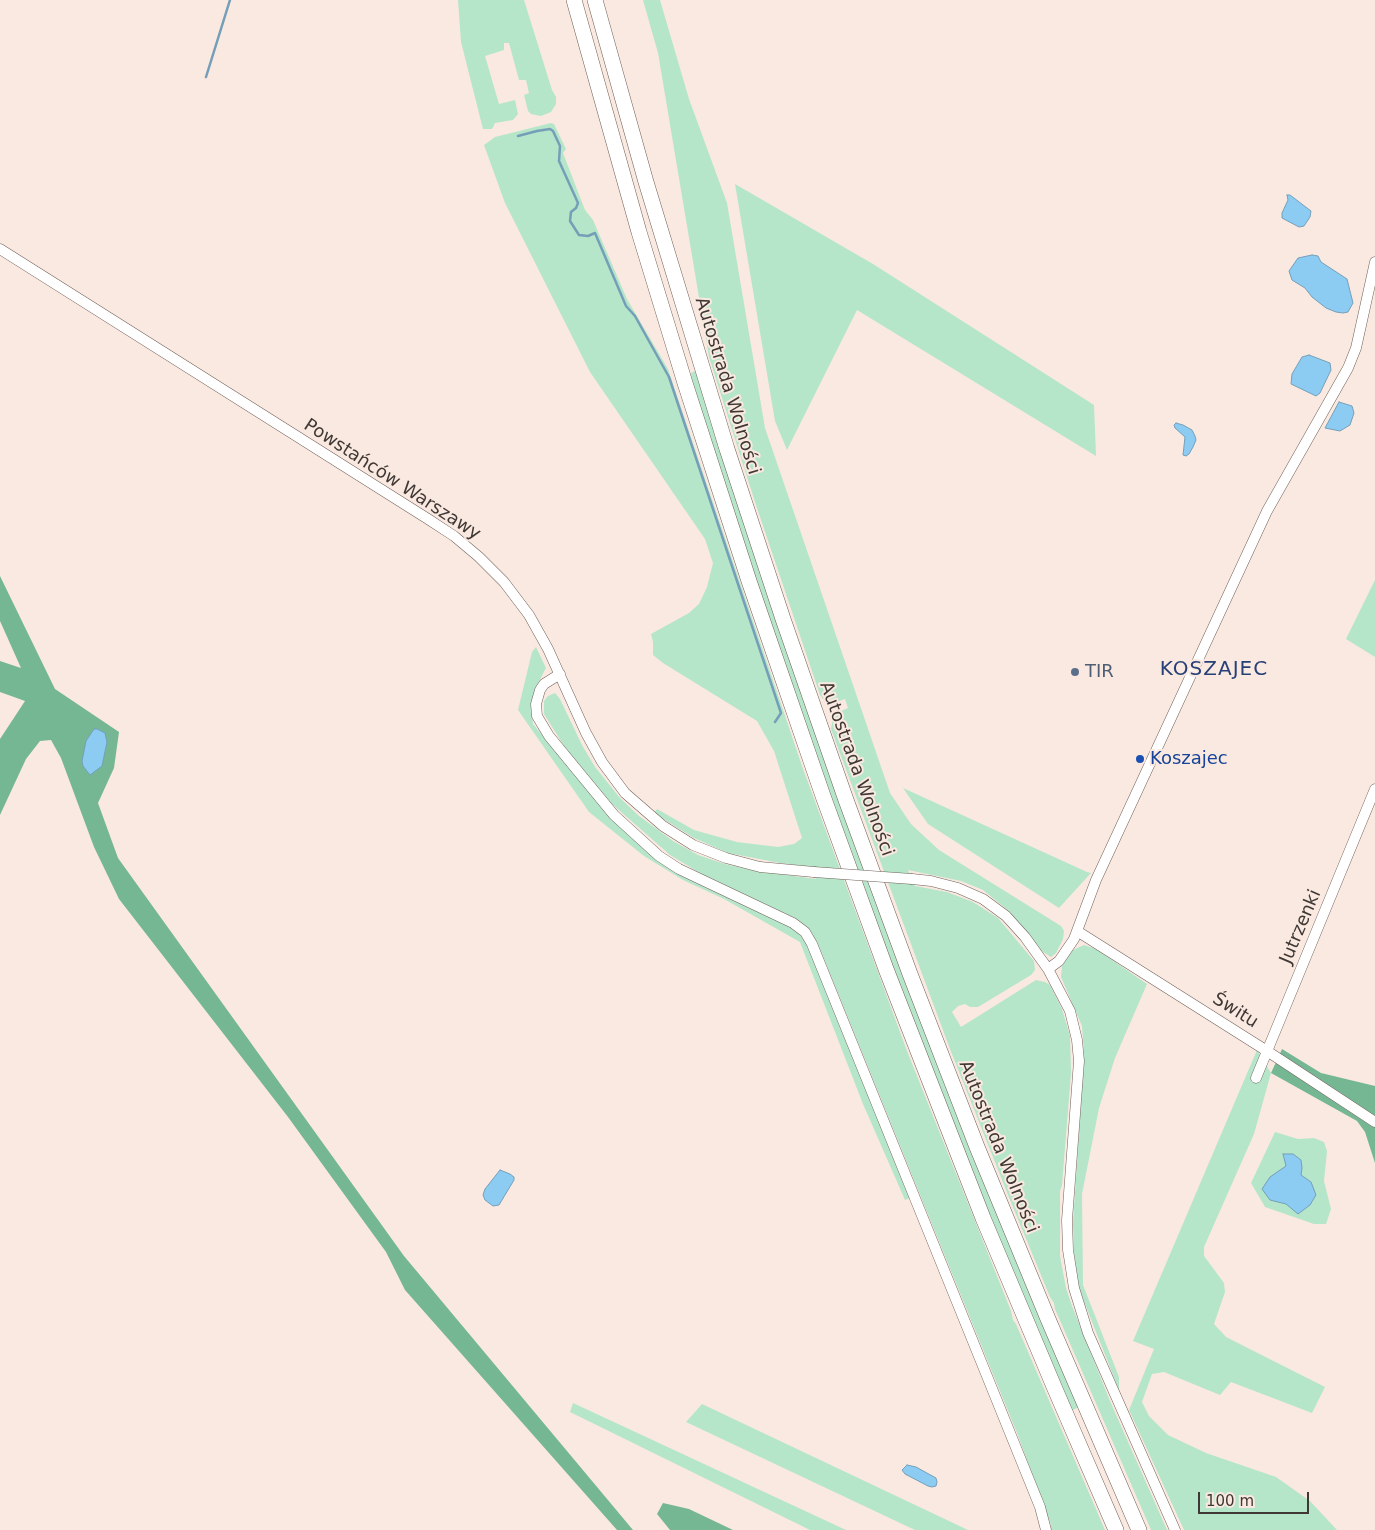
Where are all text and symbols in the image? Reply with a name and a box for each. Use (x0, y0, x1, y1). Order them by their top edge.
street label: Autostrada Wolności (690, 295, 764, 477)
street label: Powstańców Warszawy (300, 415, 484, 545)
district label: KOSZAJEC (1159, 658, 1269, 682)
place label: TIR (1085, 661, 1114, 683)
marker: TIR (1069, 666, 1081, 678)
street label: Autostrada Wolności (814, 679, 898, 859)
place label: Koszajec (1150, 748, 1228, 770)
marker: Koszajec (1134, 753, 1146, 765)
street label: Jutrzenki (1276, 887, 1326, 967)
street label: Świtu (1208, 989, 1262, 1033)
street label: Autostrada Wolności (953, 1058, 1043, 1236)
scale bar (1200, 1482, 1311, 1514)
text: 100 m (1206, 1492, 1254, 1510)

